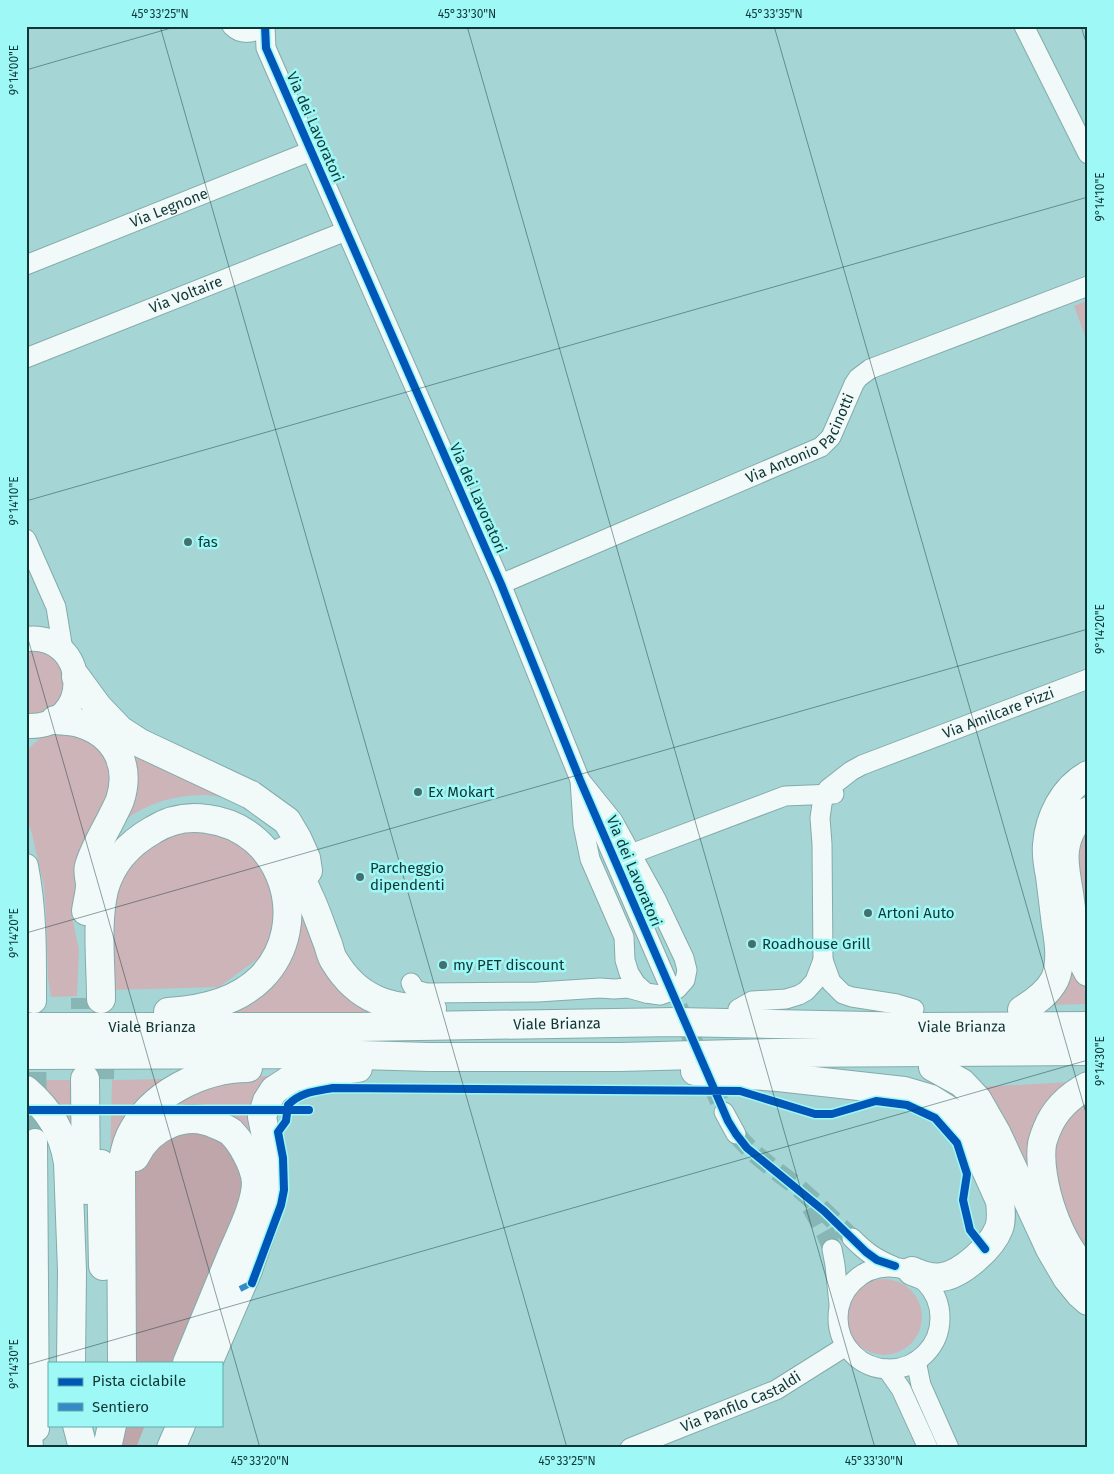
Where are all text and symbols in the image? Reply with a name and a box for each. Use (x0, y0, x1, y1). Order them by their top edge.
text: 45°33'25"N (131, 7, 189, 21)
text: 45°33'30"N (438, 7, 496, 21)
text: 45°33'35"N (745, 7, 803, 21)
text: 9°14'00"E (7, 45, 21, 95)
street label: Via dei Lavoratori (283, 69, 347, 185)
text: 9°14'10"E (1093, 172, 1107, 222)
street label: Via Legnone (127, 184, 211, 231)
street label: Via Voltaire (147, 272, 225, 317)
street label: Via Antonio Pacinotti (743, 391, 858, 487)
street label: Via dei Lavoratori (446, 440, 510, 556)
text: 9°14'10"E (7, 476, 21, 526)
place label: fas (198, 533, 218, 551)
marker: fas (182, 536, 194, 548)
text: 9°14'20"E (1093, 604, 1107, 654)
street label: Via Amilcare Pizzi (940, 684, 1057, 742)
place label: Ex Mokart (428, 783, 495, 801)
marker: Ex Mokart (412, 786, 424, 798)
street label: Via dei Lavoratori (603, 813, 665, 929)
place label: Parcheggio dipendenti (370, 859, 445, 894)
marker: Parcheggio dipendenti (354, 871, 366, 883)
place label: Artoni Auto (878, 904, 955, 922)
marker: Artoni Auto (862, 907, 874, 919)
text: 9°14'20"E (7, 908, 21, 958)
place label: Roadhouse Grill (762, 935, 871, 953)
marker: Roadhouse Grill (746, 938, 758, 950)
place label: my PET discount (453, 956, 565, 974)
marker: my PET discount (437, 959, 449, 971)
street label: Viale Brianza (513, 1014, 601, 1034)
street label: Viale Brianza (918, 1017, 1006, 1036)
street label: Viale Brianza (108, 1018, 196, 1036)
text: 9°14'30"E (1093, 1036, 1107, 1086)
text: 9°14'30"E (7, 1339, 21, 1389)
legend (48, 1362, 222, 1426)
street label: Via Panfilo Castaldi (678, 1368, 804, 1436)
text: Pista ciclabile (92, 1372, 186, 1390)
text: Sentiero (92, 1398, 149, 1416)
text: 45°33'20"N (231, 1454, 289, 1468)
text: 45°33'25"N (538, 1454, 596, 1468)
text: 45°33'30"N (845, 1454, 903, 1468)

